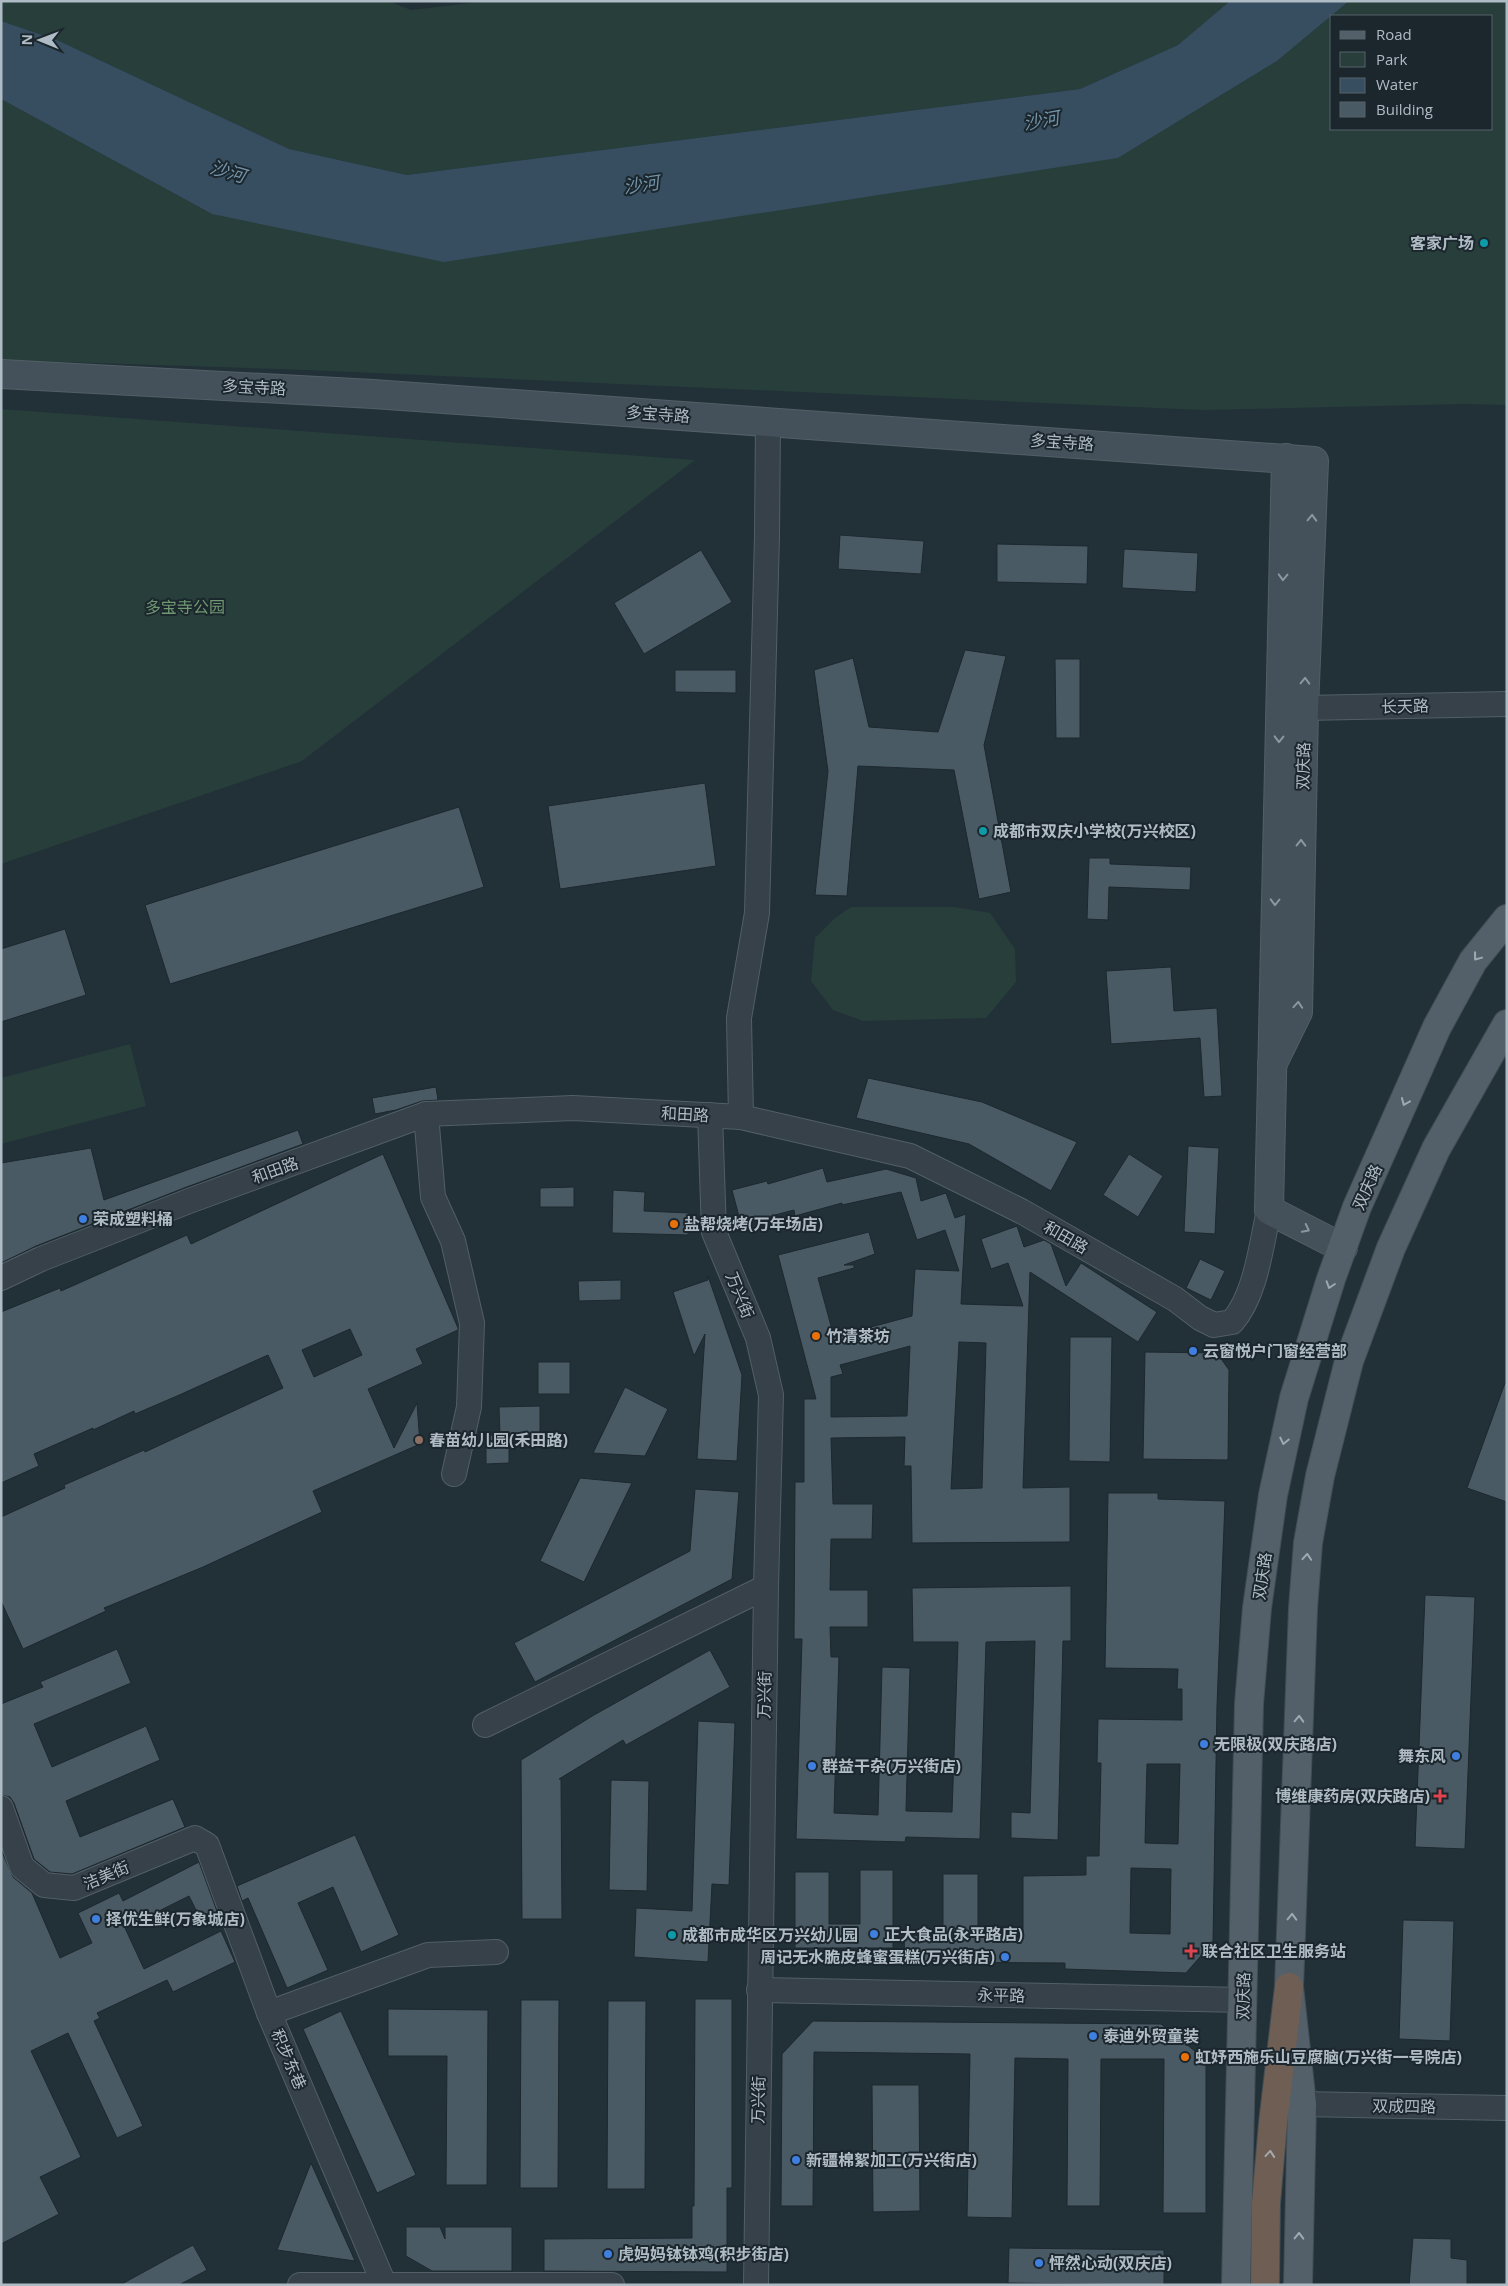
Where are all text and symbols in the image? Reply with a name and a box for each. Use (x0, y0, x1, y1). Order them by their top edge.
north arrow (15, 15, 65, 65)
legend (1330, 15, 1493, 130)
text: Road (1376, 24, 1412, 44)
text: N (17, 34, 36, 46)
text: Park (1376, 49, 1407, 69)
text: Water (1376, 74, 1418, 94)
text: Building (1376, 99, 1433, 119)
water label: 沙河 (1021, 105, 1064, 135)
water label: 沙河 (207, 155, 251, 188)
water label: 沙河 (622, 169, 663, 198)
place label: 客家广场 (1410, 232, 1474, 254)
marker: 客家广场 (1478, 237, 1490, 249)
street label: 多宝寺路 (221, 374, 287, 400)
street label: 多宝寺路 (625, 401, 691, 427)
street label: 多宝寺路 (1029, 429, 1095, 455)
one-way arrow (1306, 514, 1317, 522)
one-way arrow (1278, 574, 1288, 581)
park label: 多宝寺公园 (145, 596, 225, 618)
one-way arrow (1300, 676, 1310, 684)
street label: 长天路 (1381, 695, 1429, 717)
one-way arrow (1273, 736, 1284, 744)
street label: 双庆路 (1292, 742, 1314, 790)
place label: 成都市双庆小学校(万兴校区) (993, 820, 1196, 842)
marker: 成都市双庆小学校(万兴校区) (977, 825, 989, 837)
one-way arrow (1296, 839, 1307, 847)
one-way arrow (1270, 898, 1280, 906)
one-way arrow (1474, 951, 1483, 961)
one-way arrow (1292, 1001, 1303, 1009)
one-way arrow (1400, 1097, 1411, 1106)
street label: 和田路 (660, 1102, 710, 1126)
street label: 和田路 (249, 1151, 301, 1189)
street label: 双庆路 (1347, 1161, 1387, 1213)
place label: 荣成塑料桶 (93, 1208, 173, 1230)
marker: 荣成塑料桶 (77, 1213, 89, 1225)
place label: 盐帮烧烤(万年场店) (684, 1213, 823, 1235)
street label: 和田路 (1040, 1215, 1092, 1259)
marker: 盐帮烧烤(万年场店) (668, 1218, 680, 1230)
one-way arrow (1301, 1223, 1310, 1233)
street label: 万兴街 (721, 1269, 759, 1321)
one-way arrow (1325, 1280, 1335, 1288)
place label: 竹清茶坊 (826, 1325, 890, 1347)
marker: 竹清茶坊 (810, 1330, 822, 1342)
place label: 云窗悦户门窗经营部 (1203, 1340, 1347, 1362)
marker: 云窗悦户门窗经营部 (1187, 1345, 1199, 1357)
place label: 春苗幼儿园(禾田路) (429, 1429, 568, 1451)
marker: 春苗幼儿园(禾田路) (413, 1434, 425, 1446)
one-way arrow (1280, 1436, 1290, 1445)
street label: 双庆路 (1248, 1551, 1276, 1601)
one-way arrow (1301, 1553, 1312, 1561)
street label: 万兴街 (753, 1671, 775, 1719)
one-way arrow (1294, 1715, 1304, 1723)
place label: 无限极(双庆路店) (1214, 1733, 1337, 1755)
marker: 无限极(双庆路店) (1198, 1738, 1210, 1750)
place label: 舞东风 (1398, 1745, 1446, 1767)
marker: 舞东风 (1450, 1750, 1462, 1762)
place label: 群益干杂(万兴街店) (822, 1755, 961, 1777)
marker: 群益干杂(万兴街店) (806, 1760, 818, 1772)
place label: 博维康药房(双庆路店) (1275, 1785, 1430, 1807)
marker: 博维康药房(双庆路店) (1434, 1790, 1446, 1802)
street label: 洁美街 (80, 1855, 132, 1895)
place label: 择优生鲜(万象城店) (106, 1908, 245, 1930)
one-way arrow (1287, 1912, 1297, 1920)
marker: 择优生鲜(万象城店) (90, 1913, 102, 1925)
place label: 正大食品(永平路店) (884, 1923, 1023, 1945)
place label: 成都市成华区万兴幼儿园 (682, 1924, 858, 1946)
marker: 正大食品(永平路店) (868, 1928, 880, 1940)
marker: 成都市成华区万兴幼儿园 (666, 1929, 678, 1941)
place label: 联合社区卫生服务站 (1202, 1940, 1346, 1962)
marker: 联合社区卫生服务站 (1184, 1944, 1198, 1958)
place label: 周记无水脆皮蜂蜜蛋糕(万兴街店) (760, 1946, 995, 1968)
marker: 周记无水脆皮蜂蜜蛋糕(万兴街店) (999, 1951, 1011, 1963)
street label: 双庆路 (1232, 1972, 1254, 2020)
street label: 永平路 (977, 1984, 1025, 2006)
street label: 积步东巷 (266, 2025, 312, 2093)
place label: 泰迪外贸童装 (1103, 2025, 1199, 2047)
marker: 泰迪外贸童装 (1087, 2030, 1099, 2042)
place label: 虹妤西施乐山豆腐脑(万兴街一号院店) (1195, 2046, 1462, 2068)
marker: 虹妤西施乐山豆腐脑(万兴街一号院店) (1179, 2051, 1191, 2063)
street label: 万兴街 (747, 2076, 769, 2124)
street label: 双成四路 (1372, 2094, 1436, 2118)
place label: 新疆棉絮加工(万兴街店) (806, 2149, 977, 2171)
one-way arrow (1265, 2150, 1276, 2158)
marker: 新疆棉絮加工(万兴街店) (790, 2154, 802, 2166)
one-way arrow (1294, 2232, 1304, 2240)
place label: 虎妈妈钵钵鸡(积步街店) (618, 2243, 789, 2265)
marker: 虎妈妈钵钵鸡(积步街店) (602, 2248, 614, 2260)
place label: 怦然心动(双庆店) (1049, 2252, 1172, 2274)
marker: 怦然心动(双庆店) (1033, 2257, 1045, 2269)

